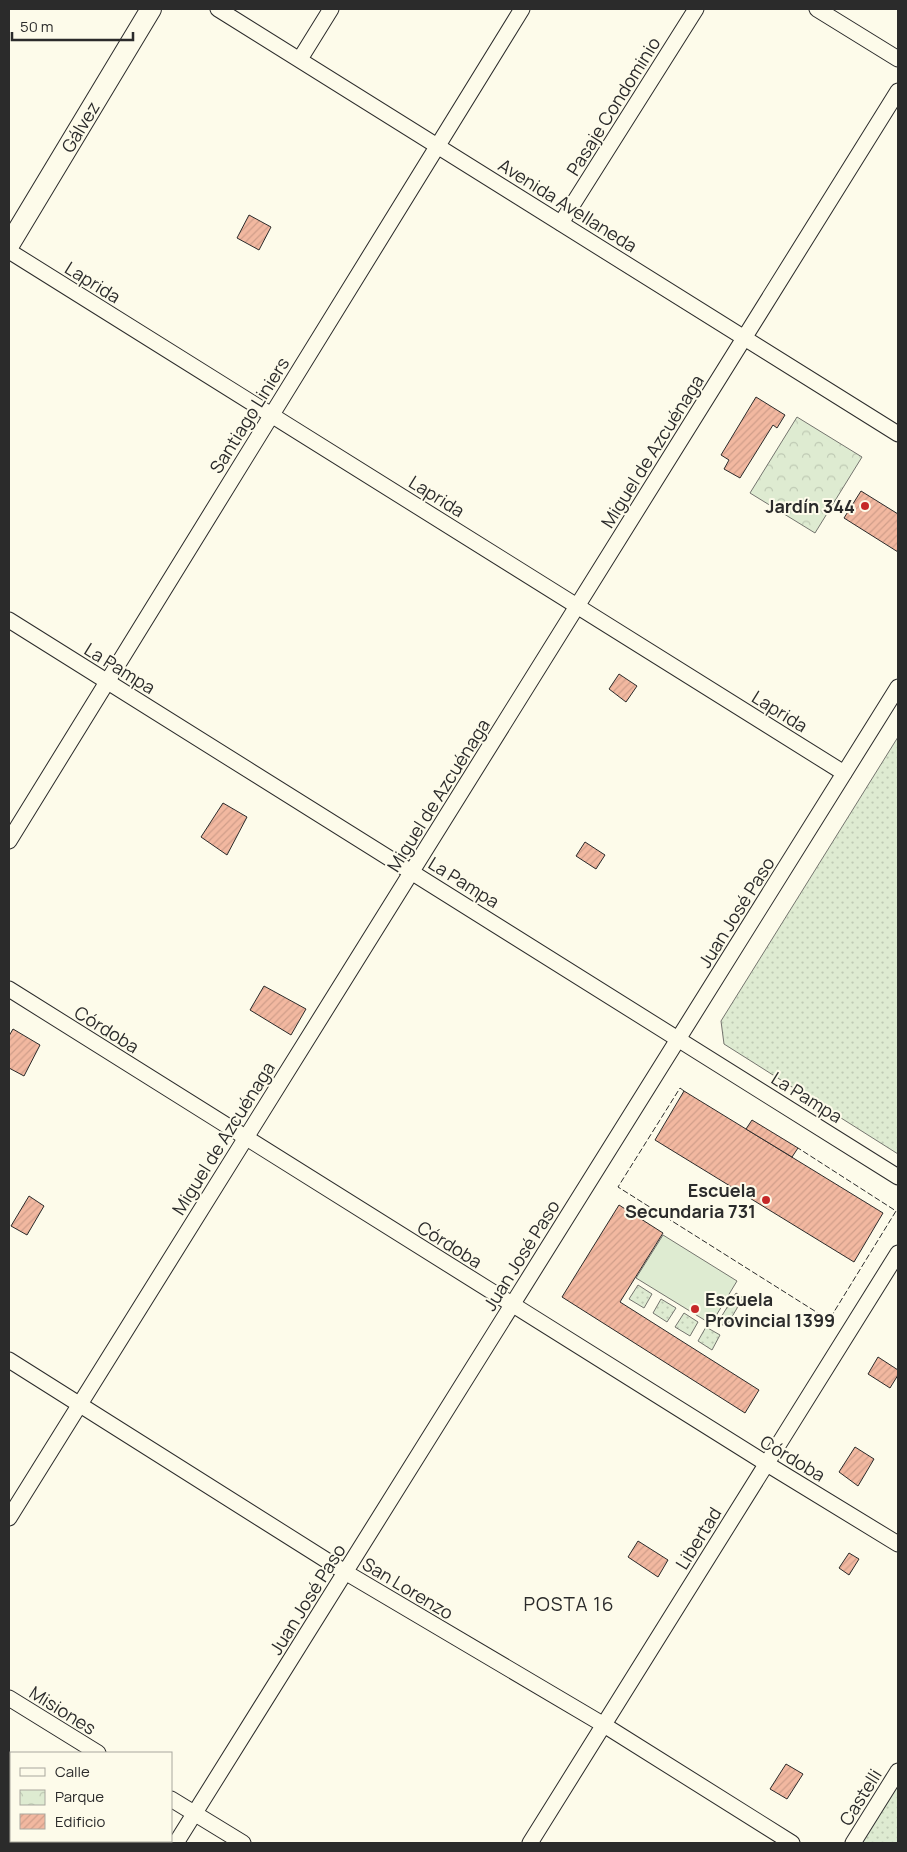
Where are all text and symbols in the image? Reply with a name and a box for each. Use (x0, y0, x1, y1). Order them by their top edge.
scale bar (12, 10, 134, 42)
text: 50 m (20, 16, 54, 37)
street label: Pasaje Condominio (561, 32, 665, 180)
street label: Gálvez (55, 97, 105, 157)
street label: Avenida Avellaneda (494, 153, 642, 257)
street label: Laprida (61, 256, 125, 308)
street label: Santiago Liniers (204, 352, 294, 478)
street label: Miguel de Azcuénaga (595, 370, 709, 532)
street label: Laprida (405, 470, 469, 522)
place label: Jardín 344 (765, 494, 855, 518)
marker: Jardín 344 (859, 500, 871, 512)
street label: La Pampa (80, 637, 160, 699)
street label: Laprida (748, 685, 812, 737)
street label: Miguel de Azcuénaga (381, 714, 495, 876)
street label: La Pampa (424, 851, 504, 913)
street label: Juan José Paso (692, 852, 780, 972)
street label: Córdoba (70, 1000, 144, 1058)
street label: Miguel de Azcuénaga (166, 1057, 280, 1219)
street label: La Pampa (767, 1066, 847, 1128)
place label: Escuela Secundaria 731 (625, 1178, 756, 1223)
marker: Escuela Secundaria 731 (760, 1194, 772, 1206)
street label: Juan José Paso (477, 1195, 565, 1315)
street label: Córdoba (413, 1215, 487, 1273)
place label: Escuela Provincial 1399 (705, 1287, 835, 1332)
marker: Escuela Provincial 1399 (689, 1303, 701, 1315)
street label: Córdoba (756, 1429, 830, 1487)
street label: Libertad (670, 1502, 726, 1574)
street label: Juan José Paso (263, 1539, 351, 1659)
street label: San Lorenzo (358, 1551, 458, 1625)
district label: POSTA 16 (524, 1591, 614, 1617)
street label: Misiones (25, 1680, 101, 1740)
legend (10, 1752, 172, 1842)
text: Calle (55, 1761, 90, 1782)
street label: Castelli (833, 1764, 887, 1830)
text: Parque (55, 1786, 104, 1807)
text: Edificio (55, 1811, 106, 1832)

